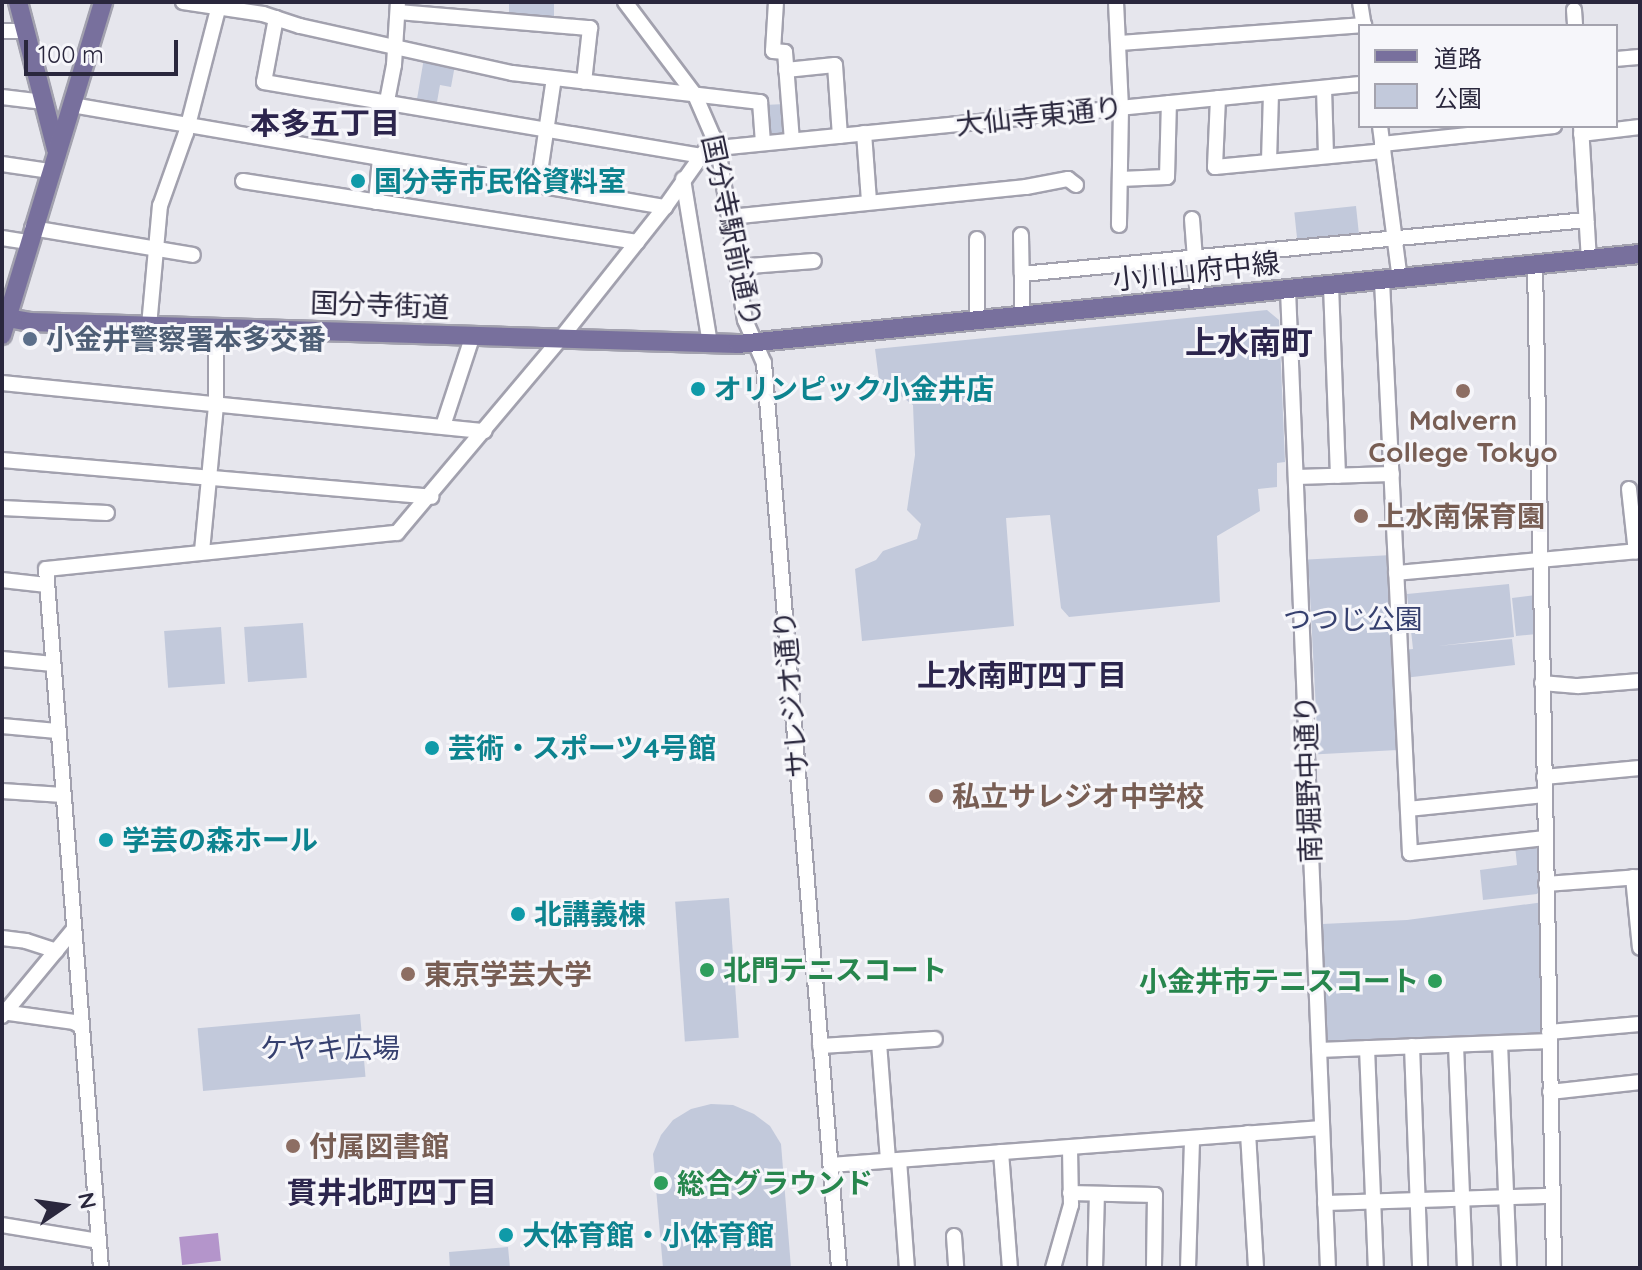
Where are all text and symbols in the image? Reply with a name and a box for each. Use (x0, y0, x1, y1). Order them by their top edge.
scale bar (28, 24, 182, 74)
legend (1358, 24, 1618, 128)
text: 100 m (38, 39, 104, 69)
text: 道路 (1434, 43, 1482, 73)
text: 公園 (1434, 83, 1482, 113)
street label: 大仙寺東通り (954, 91, 1124, 141)
district label: 本多五丁目 (250, 105, 400, 141)
street label: 国分寺駅前通り (695, 132, 769, 330)
place label: 国分寺市民俗資料室 (374, 164, 626, 198)
marker: 国分寺市民俗資料室 (349, 172, 367, 190)
street label: 小川山府中線 (1111, 246, 1281, 296)
street label: 国分寺街道 (309, 286, 451, 324)
place label: 小金井警察署本多交番 (46, 322, 326, 356)
district label: 上水南町 (1185, 323, 1313, 361)
marker: 小金井警察署本多交番 (21, 330, 39, 348)
place label: オリンピック小金井店 (714, 372, 994, 406)
marker: オリンピック小金井店 (689, 380, 707, 398)
marker: Malvern College Tokyo (1454, 382, 1472, 400)
place label: Malvern College Tokyo (1368, 403, 1558, 469)
place label: 上水南保育園 (1377, 499, 1545, 533)
marker: 上水南保育園 (1352, 507, 1370, 525)
park label: つつじ公園 (1283, 602, 1423, 636)
street label: サレジオ通り (767, 609, 815, 779)
district label: 上水南町四丁目 (917, 657, 1127, 693)
street label: 南堀野中通り (1288, 694, 1328, 864)
place label: 芸術・スポーツ4号館 (448, 731, 716, 765)
marker: 芸術・スポーツ4号館 (423, 739, 441, 757)
place label: 私立サレジオ中学校 (952, 779, 1204, 813)
marker: 私立サレジオ中学校 (927, 787, 945, 805)
place label: 学芸の森ホール (122, 823, 318, 857)
marker: 学芸の森ホール (97, 831, 115, 849)
place label: 北講義棟 (534, 897, 646, 931)
marker: 北講義棟 (509, 905, 527, 923)
place label: 北門テニスコート (723, 953, 947, 987)
place label: 東京学芸大学 (424, 957, 592, 991)
marker: 北門テニスコート (698, 961, 716, 979)
place label: 小金井市テニスコート (1139, 964, 1419, 998)
marker: 東京学芸大学 (399, 965, 417, 983)
marker: 小金井市テニスコート (1426, 972, 1444, 990)
park label: ケヤキ広場 (260, 1031, 400, 1065)
place label: 付属図書館 (309, 1129, 449, 1163)
marker: 付属図書館 (284, 1137, 302, 1155)
north arrow (24, 1166, 104, 1246)
place label: 総合グラウンド (677, 1166, 873, 1200)
district label: 貫井北町四丁目 (287, 1174, 497, 1210)
marker: 総合グラウンド (652, 1174, 670, 1192)
text: N (72, 1190, 103, 1212)
place label: 大体育館・小体育館 (522, 1218, 774, 1252)
marker: 大体育館・小体育館 (497, 1226, 515, 1244)

